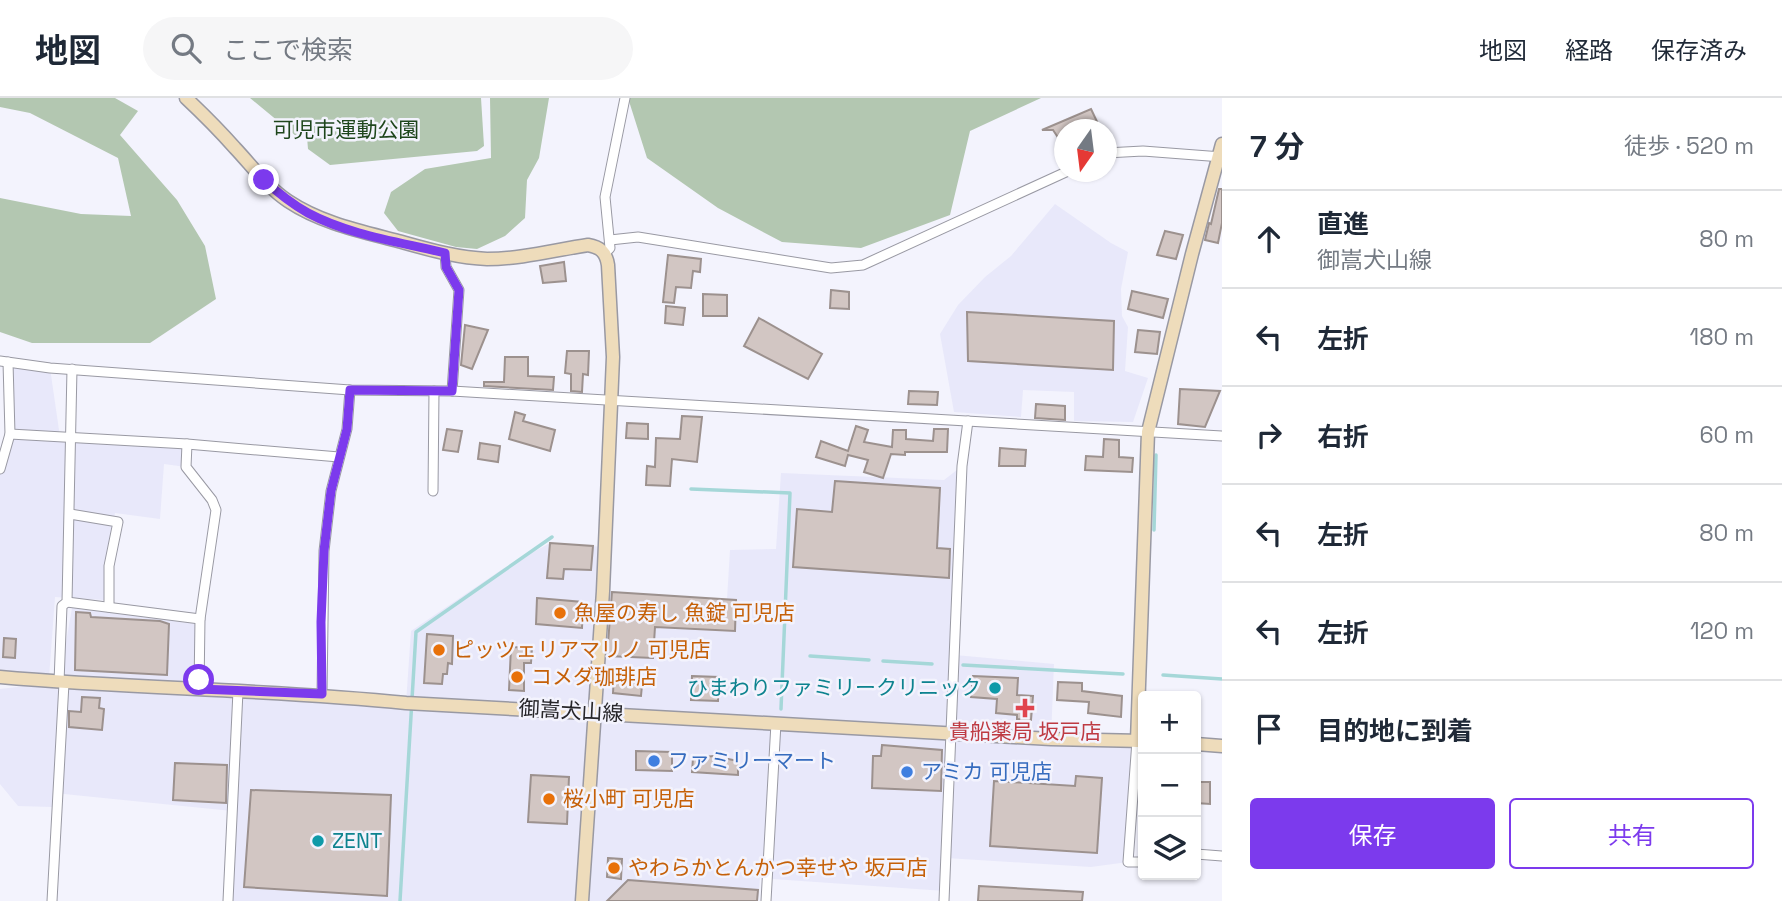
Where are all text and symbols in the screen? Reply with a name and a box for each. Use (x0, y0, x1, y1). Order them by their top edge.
search box (143, 17, 633, 80)
icon: search (167, 29, 205, 67)
text: 地図 (35, 30, 101, 72)
text: ここで検索 (223, 33, 353, 67)
text: 地図 (1479, 35, 1527, 66)
text: 経路 (1565, 35, 1613, 66)
text: 保存済み (1651, 35, 1747, 66)
park label: 可児市運動公園 (273, 116, 420, 143)
north arrow (1054, 119, 1117, 182)
text: 7 分 (1250, 127, 1304, 166)
text: 徒歩 · 520 m (1624, 131, 1754, 161)
route end (248, 164, 279, 195)
text: 直進 (1317, 207, 1369, 241)
icon: ahead (1250, 220, 1288, 258)
text: 80 m (1699, 224, 1754, 254)
text: 御嵩犬山線 (1317, 245, 1432, 275)
icon: left (1250, 318, 1288, 356)
text: 左折 (1317, 322, 1369, 356)
text: 180 m (1690, 322, 1754, 352)
icon: right (1250, 416, 1288, 454)
text: 右折 (1317, 420, 1369, 454)
text: 60 m (1699, 420, 1754, 450)
icon: left (1250, 514, 1288, 552)
text: 左折 (1317, 518, 1369, 552)
text: 80 m (1699, 518, 1754, 548)
place label: 魚屋の寿し 魚錠 可児店 (574, 599, 795, 626)
marker: 魚屋の寿し 魚錠 可児店 (552, 605, 568, 621)
icon: left (1250, 612, 1288, 650)
text: 左折 (1317, 616, 1369, 650)
text: 120 m (1690, 616, 1754, 646)
place label: ピッツェリアマリノ 可児店 (453, 636, 710, 663)
marker: ピッツェリアマリノ 可児店 (431, 642, 447, 658)
place label: コメダ珈琲店 (531, 663, 657, 690)
route start (183, 664, 214, 695)
marker: コメダ珈琲店 (509, 669, 525, 685)
place label: ひまわりファミリークリニック (687, 674, 981, 701)
marker: ひまわりファミリークリニック (987, 680, 1003, 696)
map controls (1138, 691, 1201, 880)
button: + (1138, 691, 1201, 754)
street label: 御嵩犬山線 (518, 694, 624, 727)
marker: 貴船薬局 坂戸店 (1017, 700, 1033, 716)
icon: arrive (1250, 710, 1288, 748)
text: 目的地に到着 (1317, 714, 1473, 748)
place label: 貴船薬局 坂戸店 (949, 718, 1101, 745)
place label: ファミリーマート (668, 747, 836, 774)
marker: ファミリーマート (646, 753, 662, 769)
button: − (1138, 754, 1201, 817)
place label: アミカ 可児店 (921, 758, 1052, 785)
marker: アミカ 可児店 (899, 764, 915, 780)
place label: 桜小町 可児店 (563, 785, 694, 812)
marker: 桜小町 可児店 (541, 791, 557, 807)
button: 保存 (1250, 798, 1495, 869)
button: 共有 (1509, 798, 1754, 869)
button: layers (1138, 817, 1201, 880)
place label: ZENT (332, 827, 382, 854)
marker: ZENT (310, 833, 326, 849)
place label: やわらかとんかつ幸せや 坂戸店 (628, 854, 927, 881)
marker: やわらかとんかつ幸せや 坂戸店 (606, 860, 622, 876)

